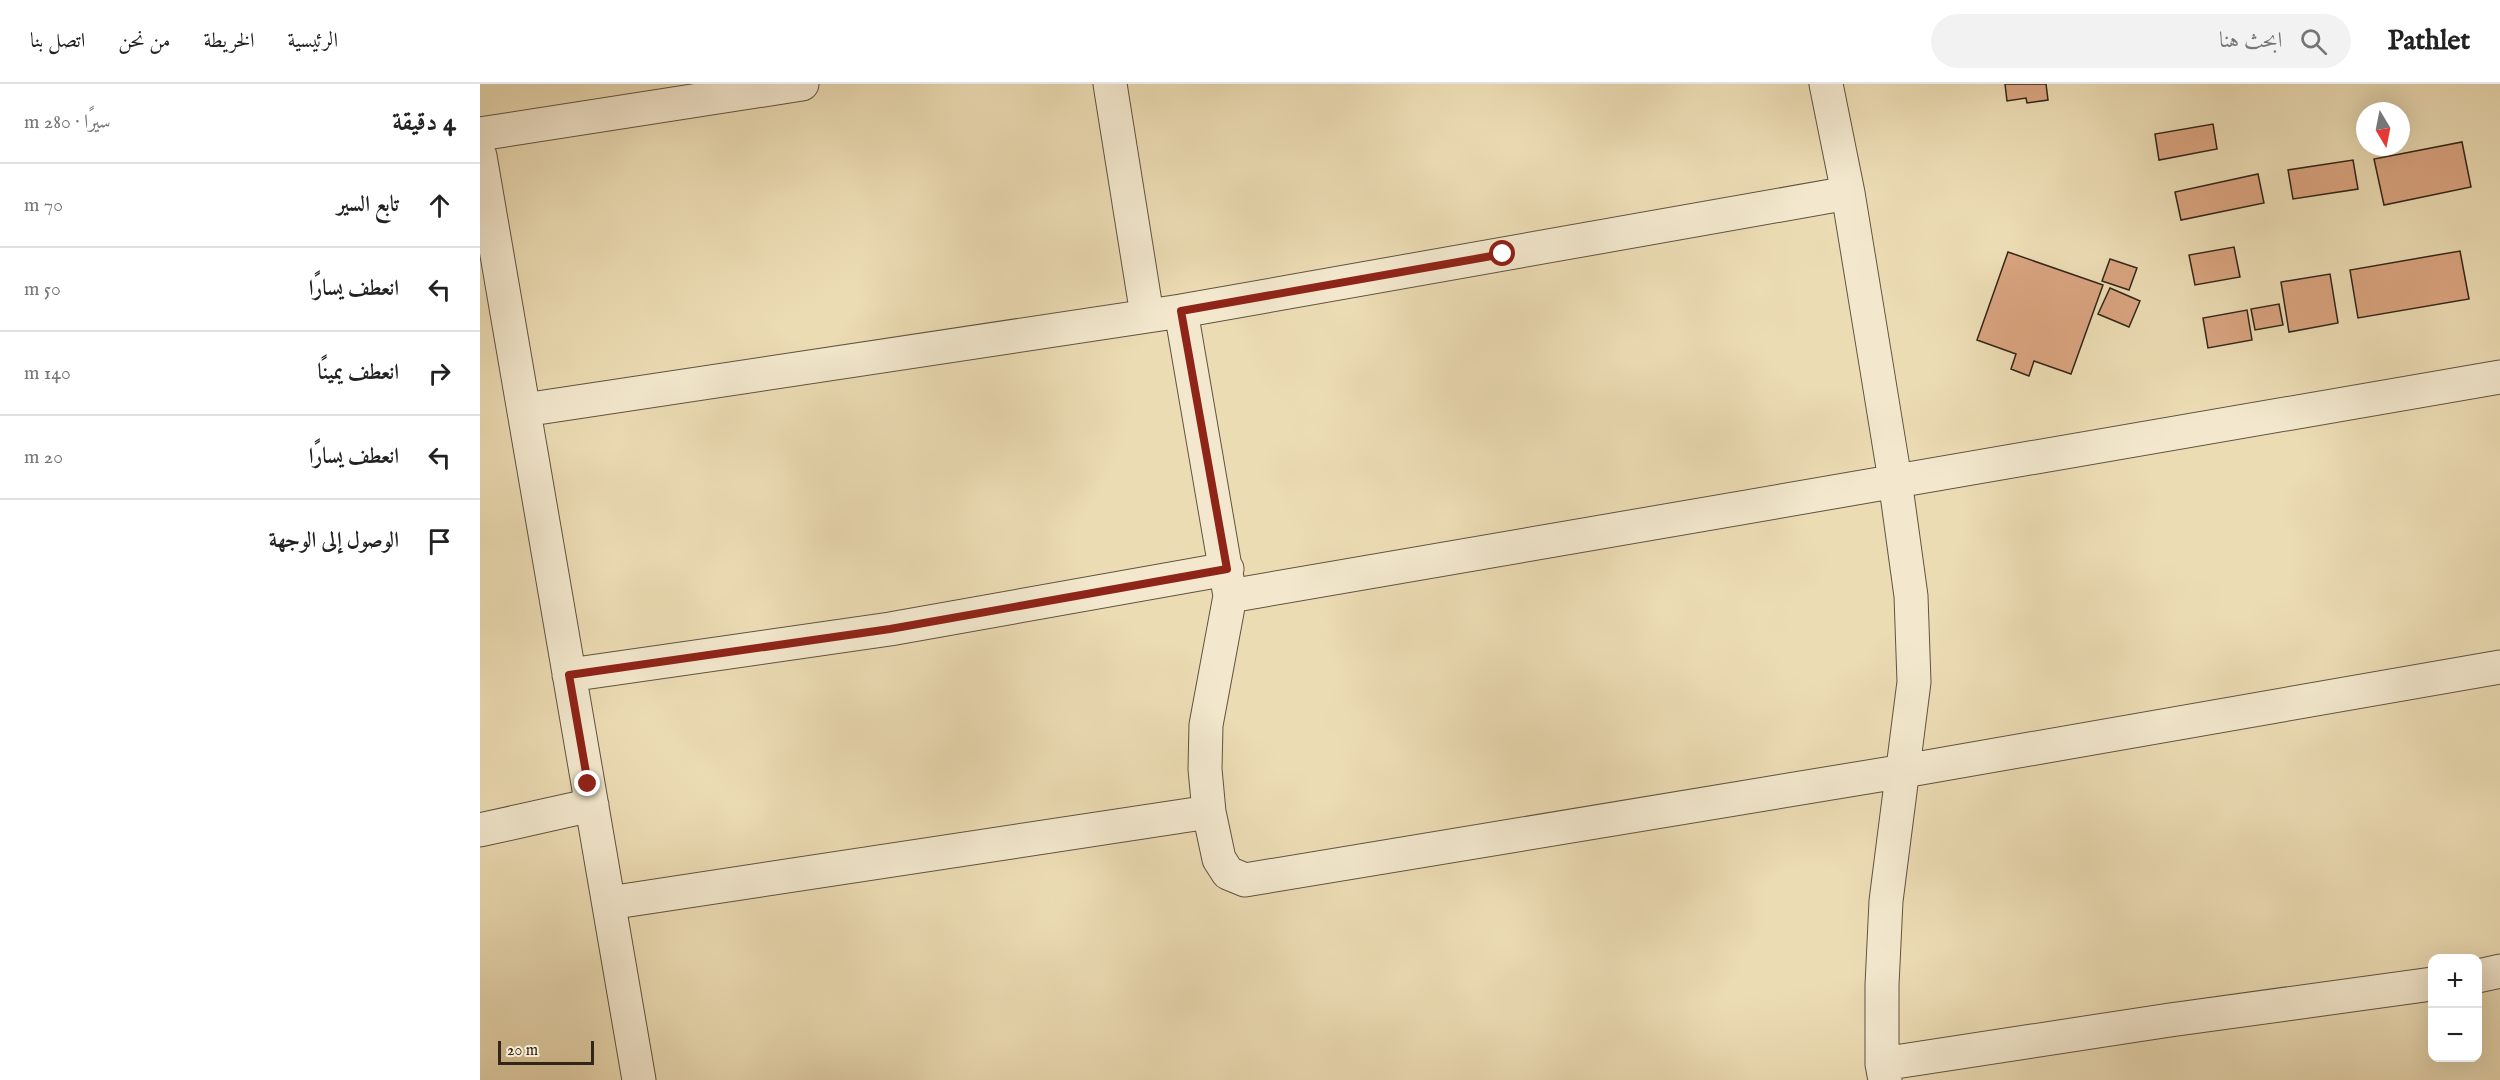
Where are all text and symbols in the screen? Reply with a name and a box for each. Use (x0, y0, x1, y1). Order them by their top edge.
search box (1931, 14, 2351, 68)
text: Pathlet (2387, 24, 2470, 59)
icon: search (2297, 25, 2330, 58)
text: ابحث هنا (2219, 27, 2282, 55)
text: اتصل بنا (30, 28, 85, 55)
text: من نحن (118, 28, 170, 55)
text: الخريطة (203, 28, 255, 55)
text: الرئيسية (288, 28, 338, 55)
north arrow (2356, 102, 2410, 156)
text: 4 دقيقة (392, 106, 456, 139)
text: سيرًا · 280 m (24, 110, 111, 135)
icon: ahead (423, 189, 456, 222)
text: تابع السير (337, 191, 399, 219)
text: 70 m (24, 193, 63, 218)
route start (1489, 240, 1515, 266)
icon: left (423, 273, 456, 306)
text: انعطف يسارًا (309, 275, 399, 303)
text: 50 m (24, 277, 61, 302)
icon: right (423, 357, 456, 390)
text: انعطف يمينًا (318, 359, 399, 387)
text: 140 m (24, 361, 71, 386)
icon: left (423, 441, 456, 474)
text: انعطف يسارًا (309, 443, 399, 471)
text: 20 m (24, 445, 63, 470)
icon: arrive (423, 525, 456, 558)
text: الوصول إلى الوجهة (269, 527, 399, 555)
route end (574, 770, 600, 796)
map controls (2428, 954, 2482, 1062)
button: + (2428, 954, 2482, 1008)
button: − (2428, 1008, 2482, 1062)
scale bar (498, 1038, 594, 1066)
text: 20 m (507, 1041, 538, 1061)

